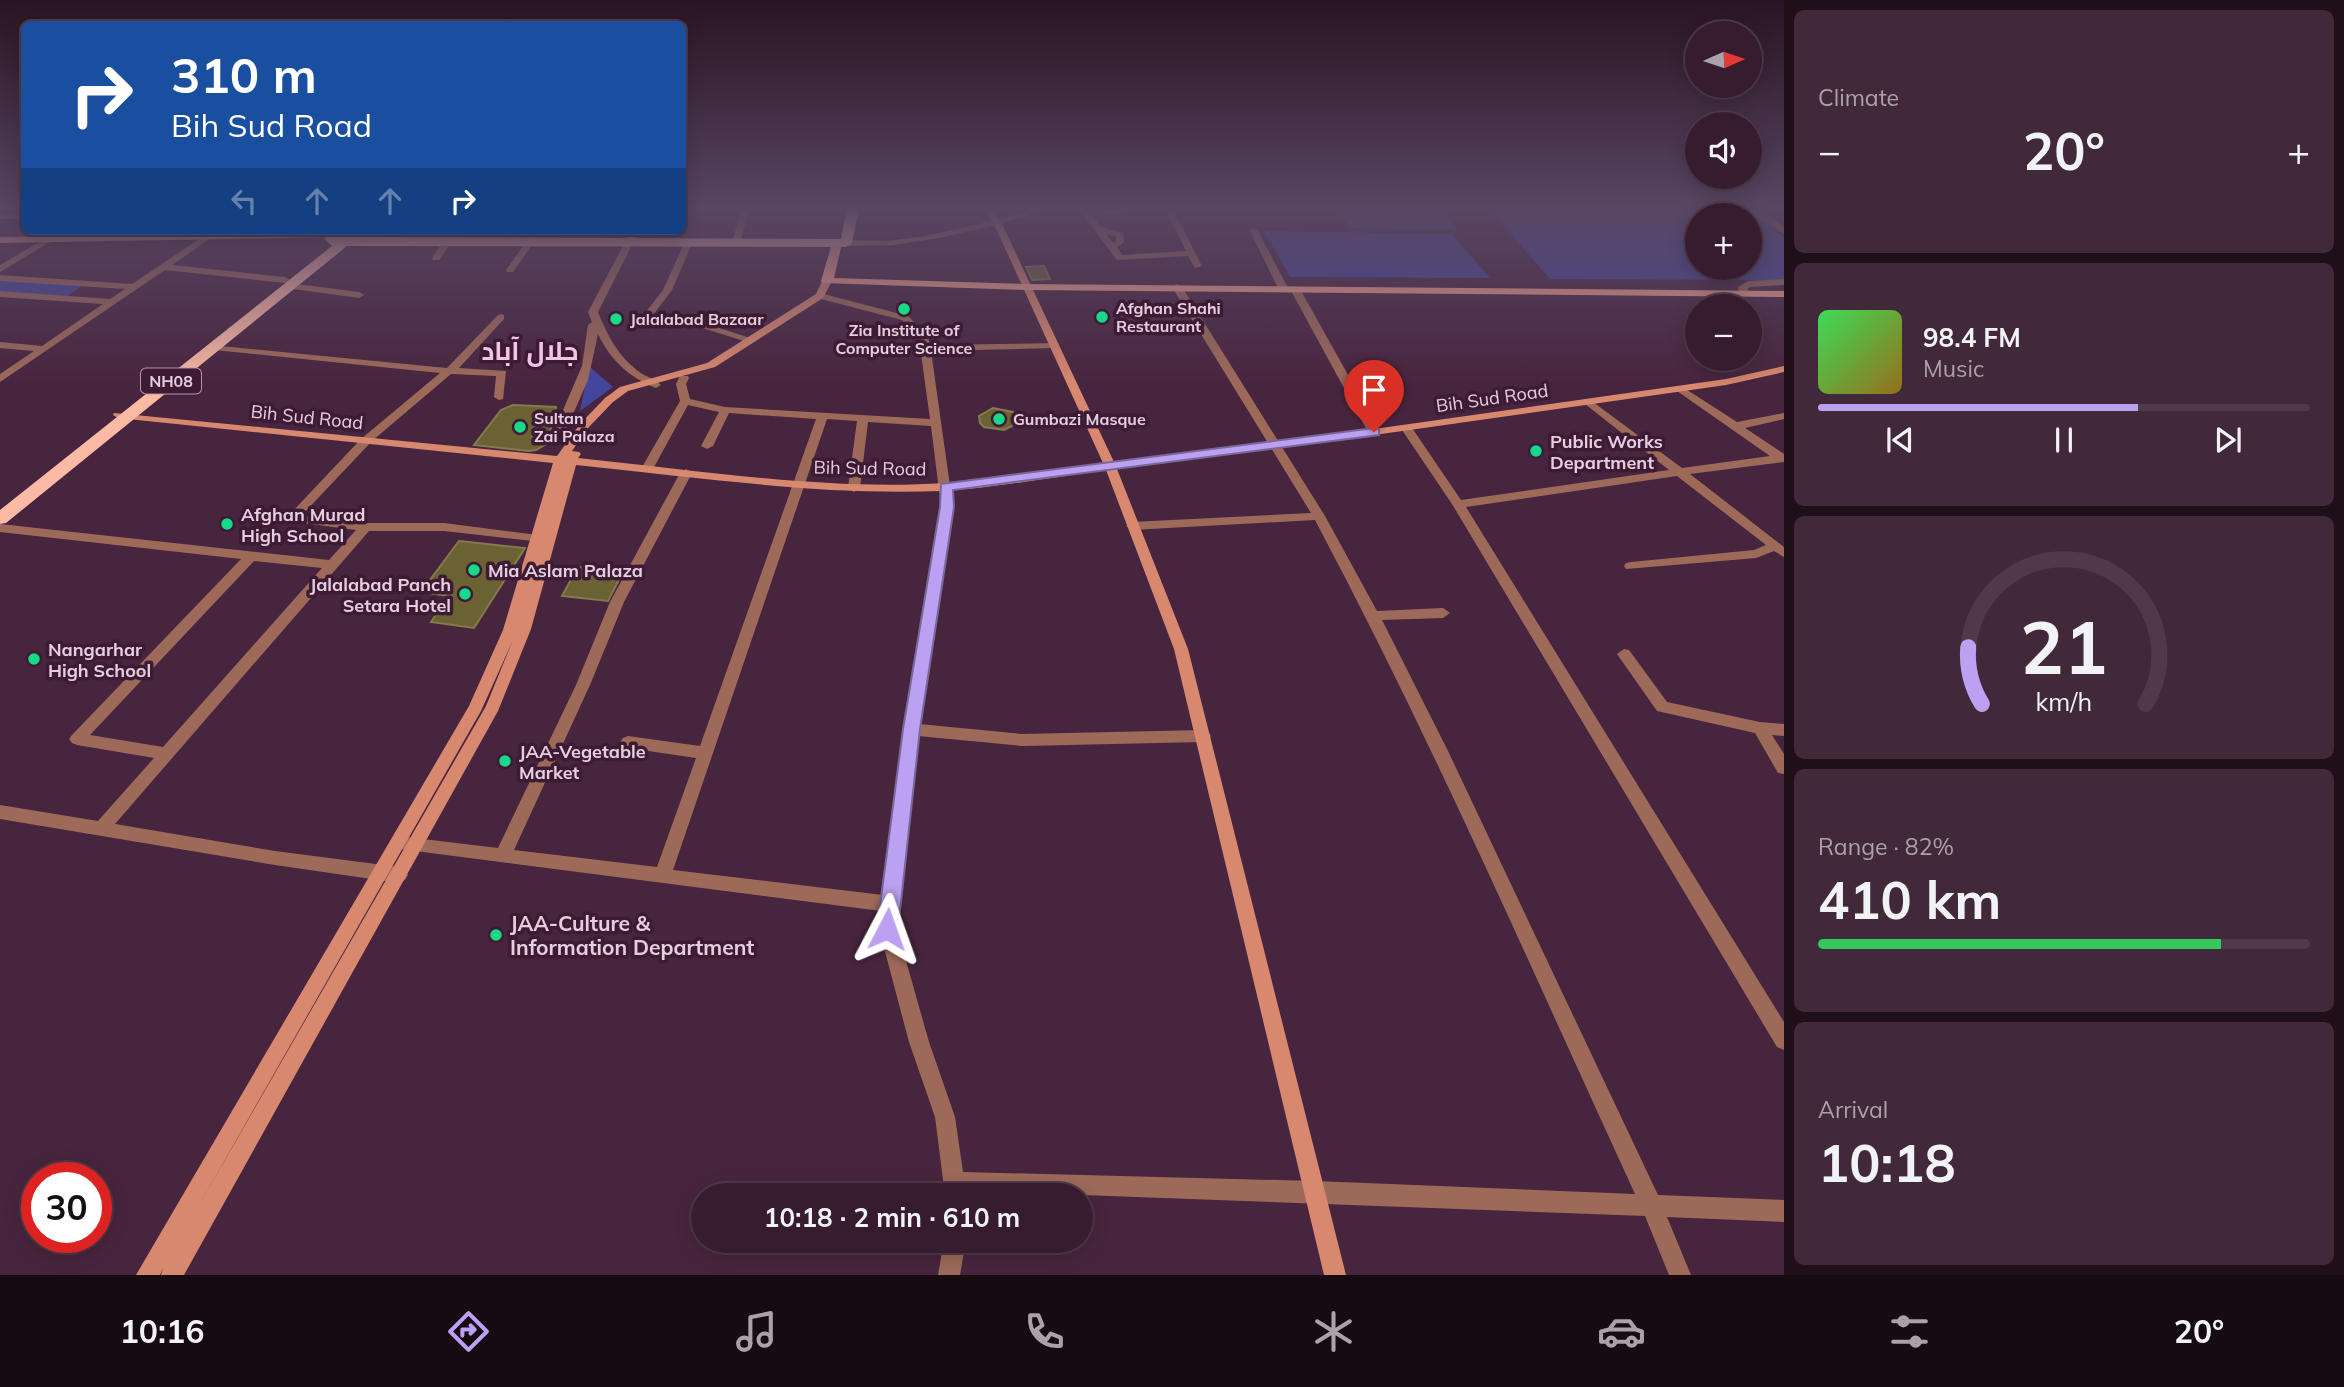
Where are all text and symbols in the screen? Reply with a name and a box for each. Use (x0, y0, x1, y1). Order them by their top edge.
north arrow (1685, 21, 1762, 98)
map controls (1685, 21, 1762, 371)
text: 310 m (171, 44, 317, 105)
icon: right (56, 49, 147, 140)
text: Climate (1818, 83, 1899, 112)
text: Bih Sud Road (171, 105, 372, 145)
button: sound (1685, 112, 1762, 189)
text: 20° (2023, 118, 2105, 183)
text: − (1818, 127, 1841, 175)
text: + (2287, 127, 2310, 175)
icon: left (225, 182, 263, 220)
icon: ahead (298, 182, 336, 220)
icon: ahead (371, 182, 409, 220)
icon: right (444, 182, 482, 220)
button: + (1685, 203, 1762, 280)
button: − (1685, 294, 1762, 371)
place label: Afghan Shahi Restaurant (1116, 298, 1221, 336)
marker: Zia Institute of Computer Science (896, 301, 912, 317)
place label: Jalalabad Bazaar (630, 309, 764, 329)
marker: Afghan Shahi Restaurant (1094, 309, 1110, 325)
marker: Jalalabad Bazaar (608, 311, 624, 327)
place label: Zia Institute of Computer Science (836, 320, 973, 358)
text: 98.4 FM (1923, 321, 2021, 354)
district label: جلال آباد (481, 334, 579, 367)
text: Music (1923, 354, 1984, 383)
pin (1344, 360, 1404, 432)
road number: NH08 (141, 368, 201, 394)
icon: arrive (1355, 371, 1393, 409)
street label: Bih Sud Road (1434, 379, 1550, 417)
street label: Bih Sud Road (250, 400, 364, 434)
place label: Sultan Zai Palaza (534, 408, 615, 446)
place label: Gumbazi Masque (1013, 409, 1146, 429)
marker: Gumbazi Masque (991, 411, 1007, 427)
marker: Sultan Zai Palaza (512, 419, 528, 435)
icon: previous (1881, 421, 1919, 459)
icon: pause (2045, 421, 2083, 459)
icon: next (2209, 421, 2247, 459)
place label: Public Works Department (1550, 430, 1663, 474)
marker: Public Works Department (1528, 443, 1544, 459)
street label: Bih Sud Road (813, 456, 927, 480)
place label: Afghan Murad High School (241, 503, 365, 547)
marker: Afghan Murad High School (219, 516, 235, 532)
place label: Mia Aslam Palaza (488, 559, 643, 582)
marker: Mia Aslam Palaza (466, 562, 482, 578)
place label: Jalalabad Panch Setara Hotel (310, 573, 451, 617)
marker: Jalalabad Panch Setara Hotel (457, 586, 473, 602)
text: 21 (2020, 601, 2108, 692)
place label: Nangarhar High School (48, 638, 151, 682)
marker: Nangarhar High School (26, 651, 42, 667)
text: km/h (2036, 685, 2092, 716)
place label: JAA-Vegetable Market (519, 740, 646, 784)
marker: JAA-Vegetable Market (497, 753, 513, 769)
text: Range · 82% (1818, 832, 1954, 861)
text: 410 km (1818, 867, 2001, 932)
position arrow (850, 892, 924, 966)
place label: JAA-Culture & Information Department (510, 910, 754, 960)
marker: JAA-Culture & Information Department (488, 927, 504, 943)
text: Arrival (1818, 1095, 1888, 1124)
text: 10:18 (1818, 1130, 1956, 1195)
speed limit sign: 30 (21, 1162, 112, 1253)
text: 10:18 · 2 min · 610 m (764, 1201, 1020, 1234)
icon: directions (444, 1307, 493, 1356)
icon: music (732, 1307, 781, 1356)
icon: phone (1020, 1307, 1069, 1356)
icon: climate (1309, 1307, 1358, 1356)
icon: car (1597, 1307, 1646, 1356)
icon: filters (1885, 1307, 1934, 1356)
text: 10:16 (120, 1311, 204, 1351)
text: 20° (2174, 1311, 2224, 1351)

